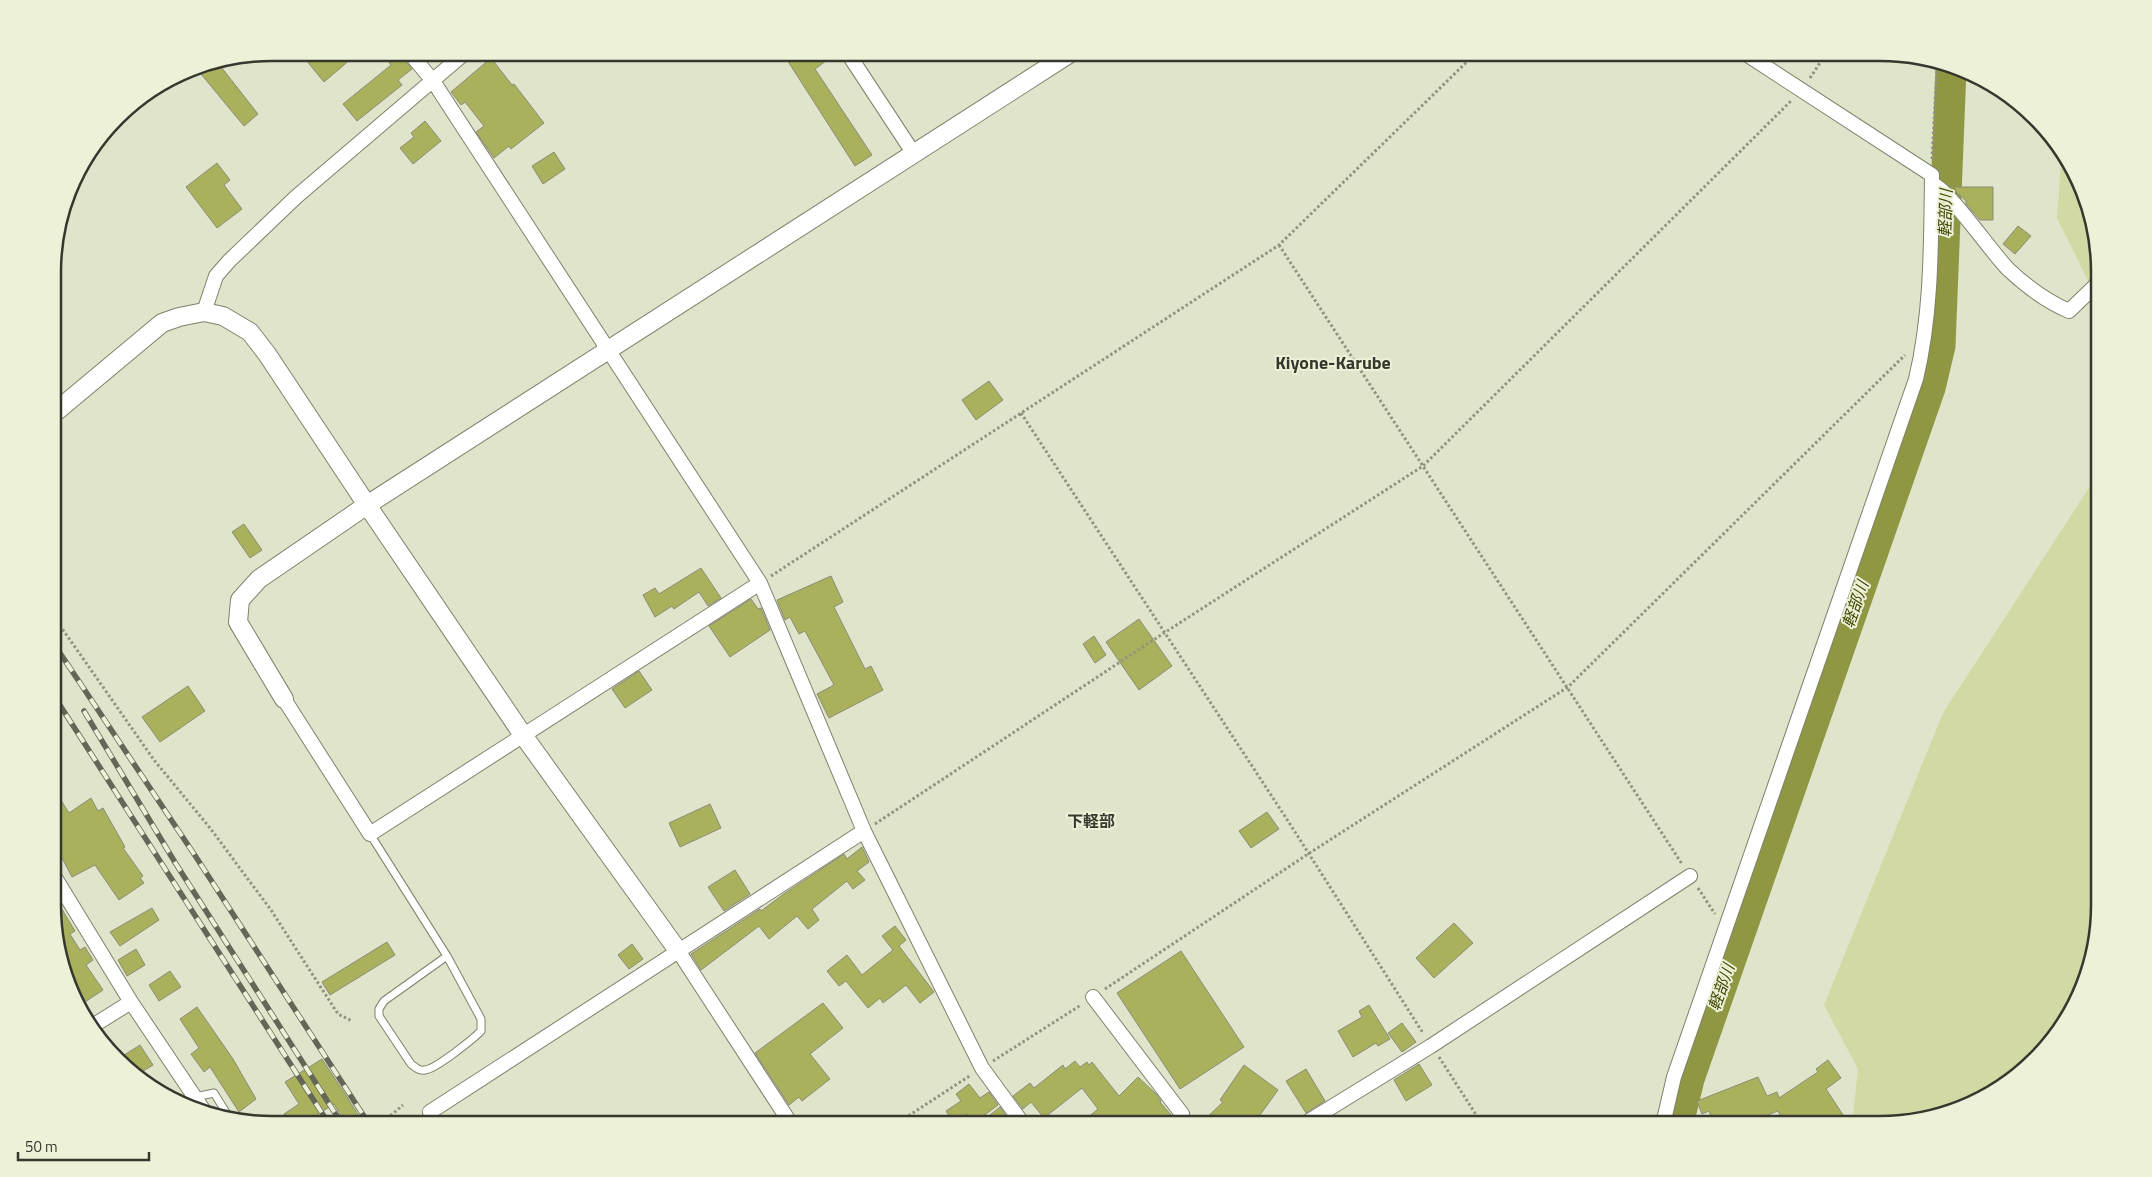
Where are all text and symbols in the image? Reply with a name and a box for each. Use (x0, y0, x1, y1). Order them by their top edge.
water label: 軽部川 (1932, 187, 1958, 237)
district label: Kiyone-Karube (1275, 349, 1391, 376)
water label: 軽部川 (1836, 576, 1875, 631)
district label: 下軽部 (1067, 809, 1115, 833)
water label: 軽部川 (1702, 959, 1741, 1014)
scale bar (18, 1130, 149, 1162)
text: 50 m (25, 1135, 58, 1158)

